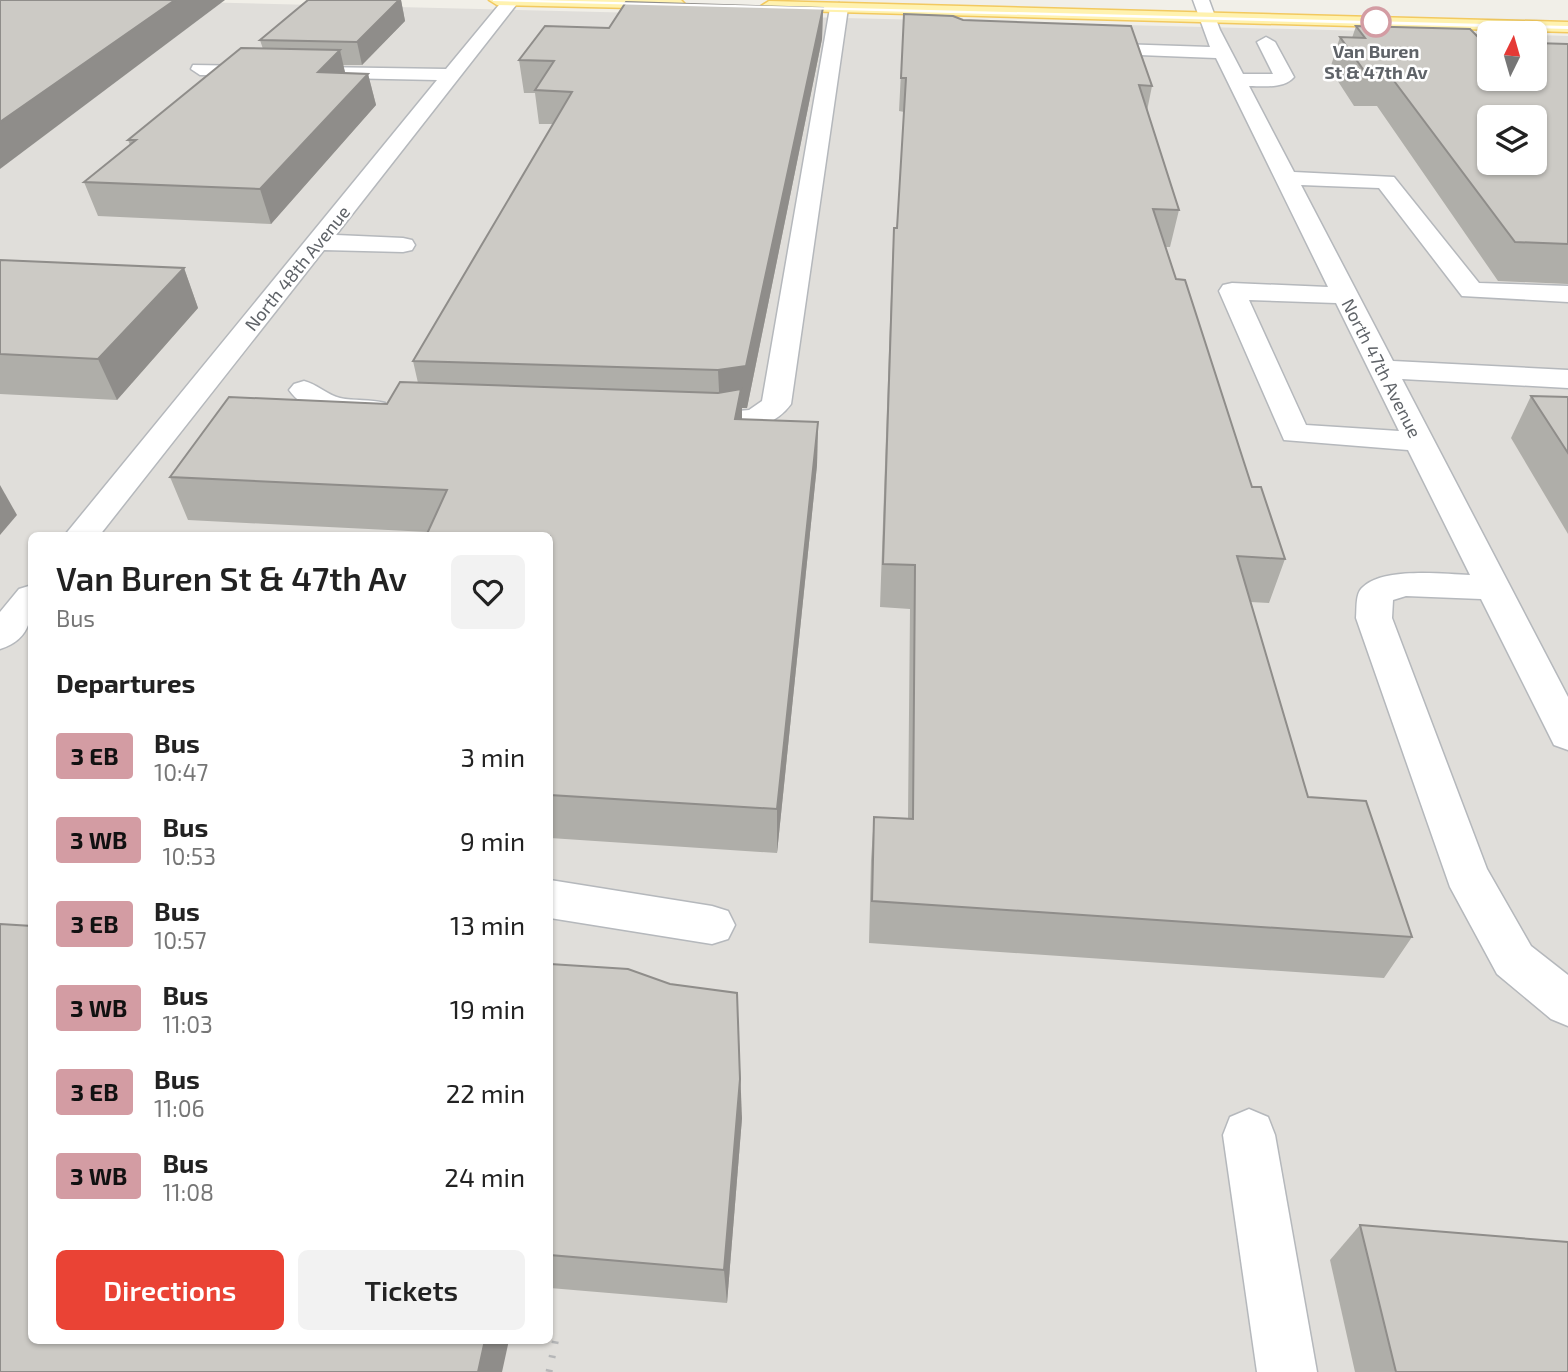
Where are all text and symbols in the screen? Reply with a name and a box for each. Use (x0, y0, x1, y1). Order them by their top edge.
marker: Van Buren St & 47th Av (1361, 7, 1391, 37)
north arrow (1477, 21, 1547, 91)
map controls (1477, 21, 1547, 175)
place label: Van Buren St & 47th Av (1324, 40, 1429, 83)
button: layers (1477, 105, 1547, 175)
street label: North 48th Avenue (240, 201, 354, 335)
street label: North 47th Avenue (1337, 295, 1427, 441)
button: heart (451, 555, 525, 629)
text: Van Buren St & 47th Av (56, 558, 407, 598)
text: Bus (56, 604, 95, 632)
text: Departures (56, 667, 195, 698)
text: Bus (154, 727, 200, 758)
text: 3 EB (70, 741, 119, 770)
text: 3 min (460, 741, 525, 772)
text: 10:47 (154, 758, 208, 786)
text: Bus (162, 811, 208, 842)
text: 3 WB (70, 825, 127, 854)
text: 9 min (460, 825, 525, 856)
text: 10:53 (162, 842, 216, 870)
text: Bus (154, 895, 200, 926)
text: 3 EB (70, 909, 119, 938)
text: 13 min (450, 909, 525, 940)
text: 10:57 (154, 926, 207, 954)
text: Bus (162, 979, 208, 1010)
text: 3 WB (70, 993, 127, 1022)
text: 19 min (450, 993, 525, 1024)
text: 11:03 (162, 1010, 213, 1038)
text: Bus (154, 1063, 200, 1094)
text: 3 EB (70, 1077, 119, 1106)
text: 22 min (446, 1077, 525, 1108)
text: 11:06 (154, 1094, 205, 1122)
text: Bus (162, 1147, 208, 1178)
text: 3 WB (70, 1161, 127, 1190)
text: 24 min (444, 1161, 525, 1192)
text: 11:08 (162, 1178, 214, 1206)
button: Directions (56, 1250, 284, 1330)
button: Tickets (298, 1250, 525, 1330)

